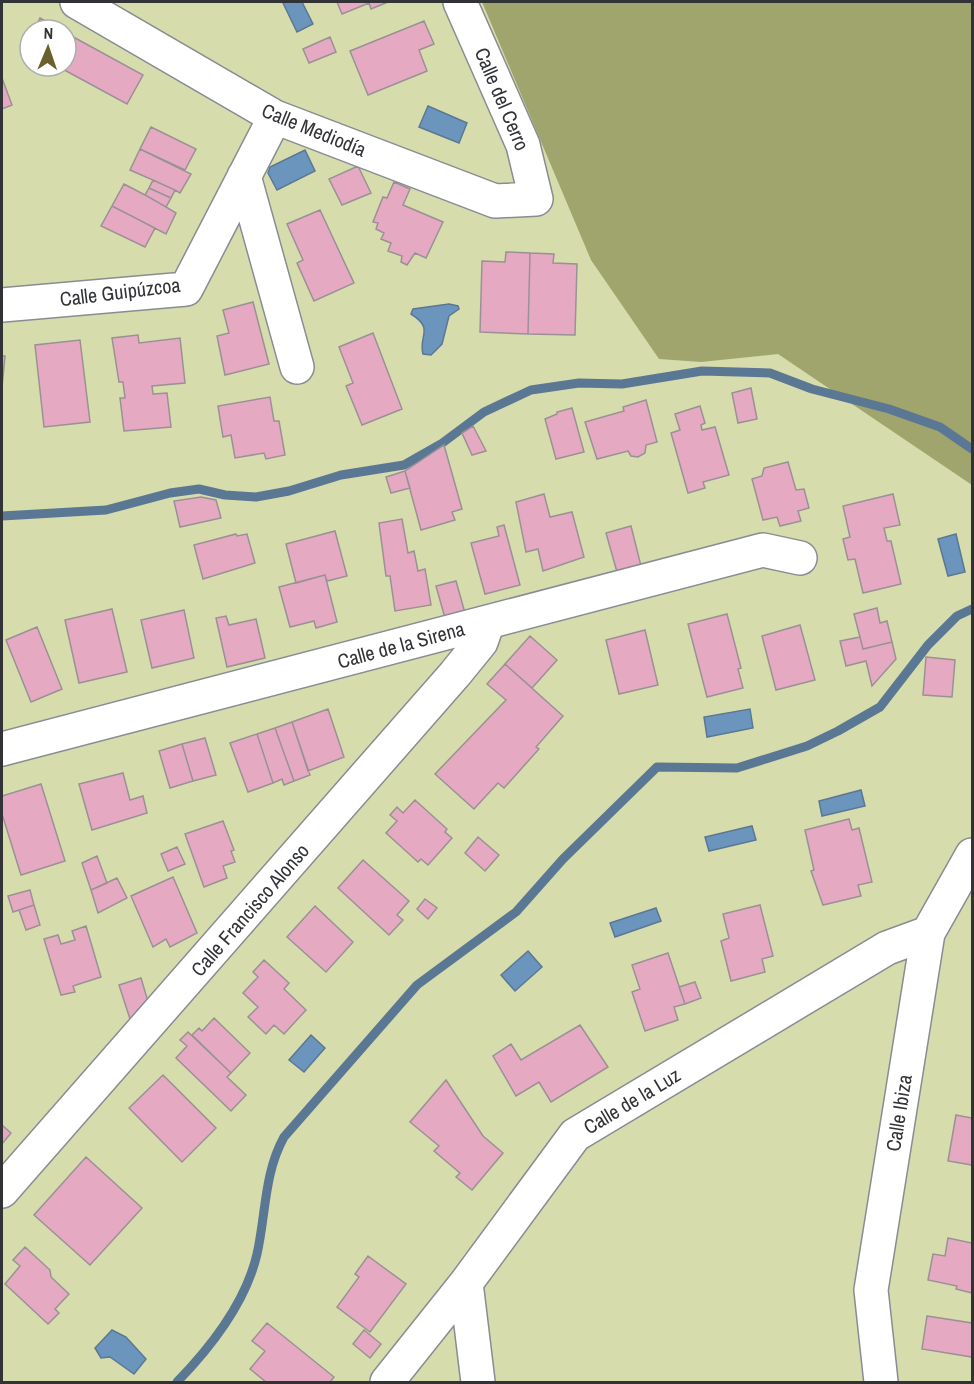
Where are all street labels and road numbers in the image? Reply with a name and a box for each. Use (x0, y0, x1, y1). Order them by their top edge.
street label: Calle del Cerro (469, 43, 536, 154)
street label: Calle Mediodía (258, 96, 370, 163)
street label: Calle Guipúzcoa (58, 271, 182, 312)
street label: Calle de la Sirena (334, 615, 467, 674)
street label: Calle Francisco Alonso (184, 838, 315, 982)
street label: Calle de la Luz (578, 1061, 685, 1140)
street label: Calle Ibiza (879, 1073, 918, 1153)

